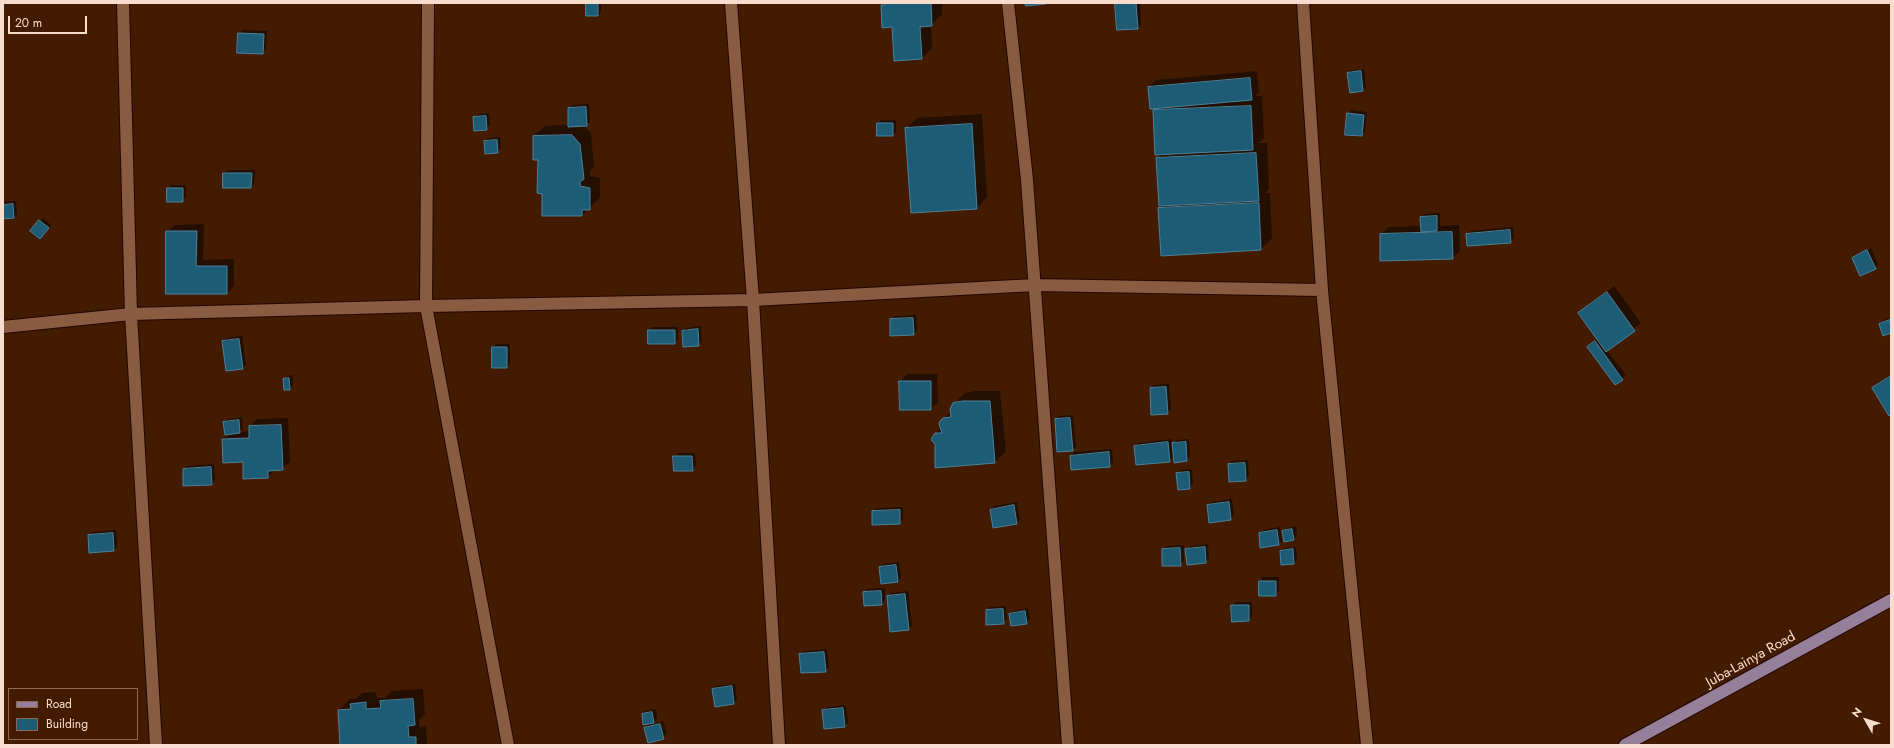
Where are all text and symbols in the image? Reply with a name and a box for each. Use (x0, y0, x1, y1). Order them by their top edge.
scale bar (10, 8, 89, 34)
text: 20 m (15, 14, 42, 32)
street label: Juba-Lainya Road (1703, 629, 1799, 691)
legend (8, 688, 138, 740)
text: Road (46, 695, 72, 713)
north arrow (1846, 700, 1886, 740)
text: N (1848, 704, 1866, 721)
text: Building (46, 715, 88, 733)

